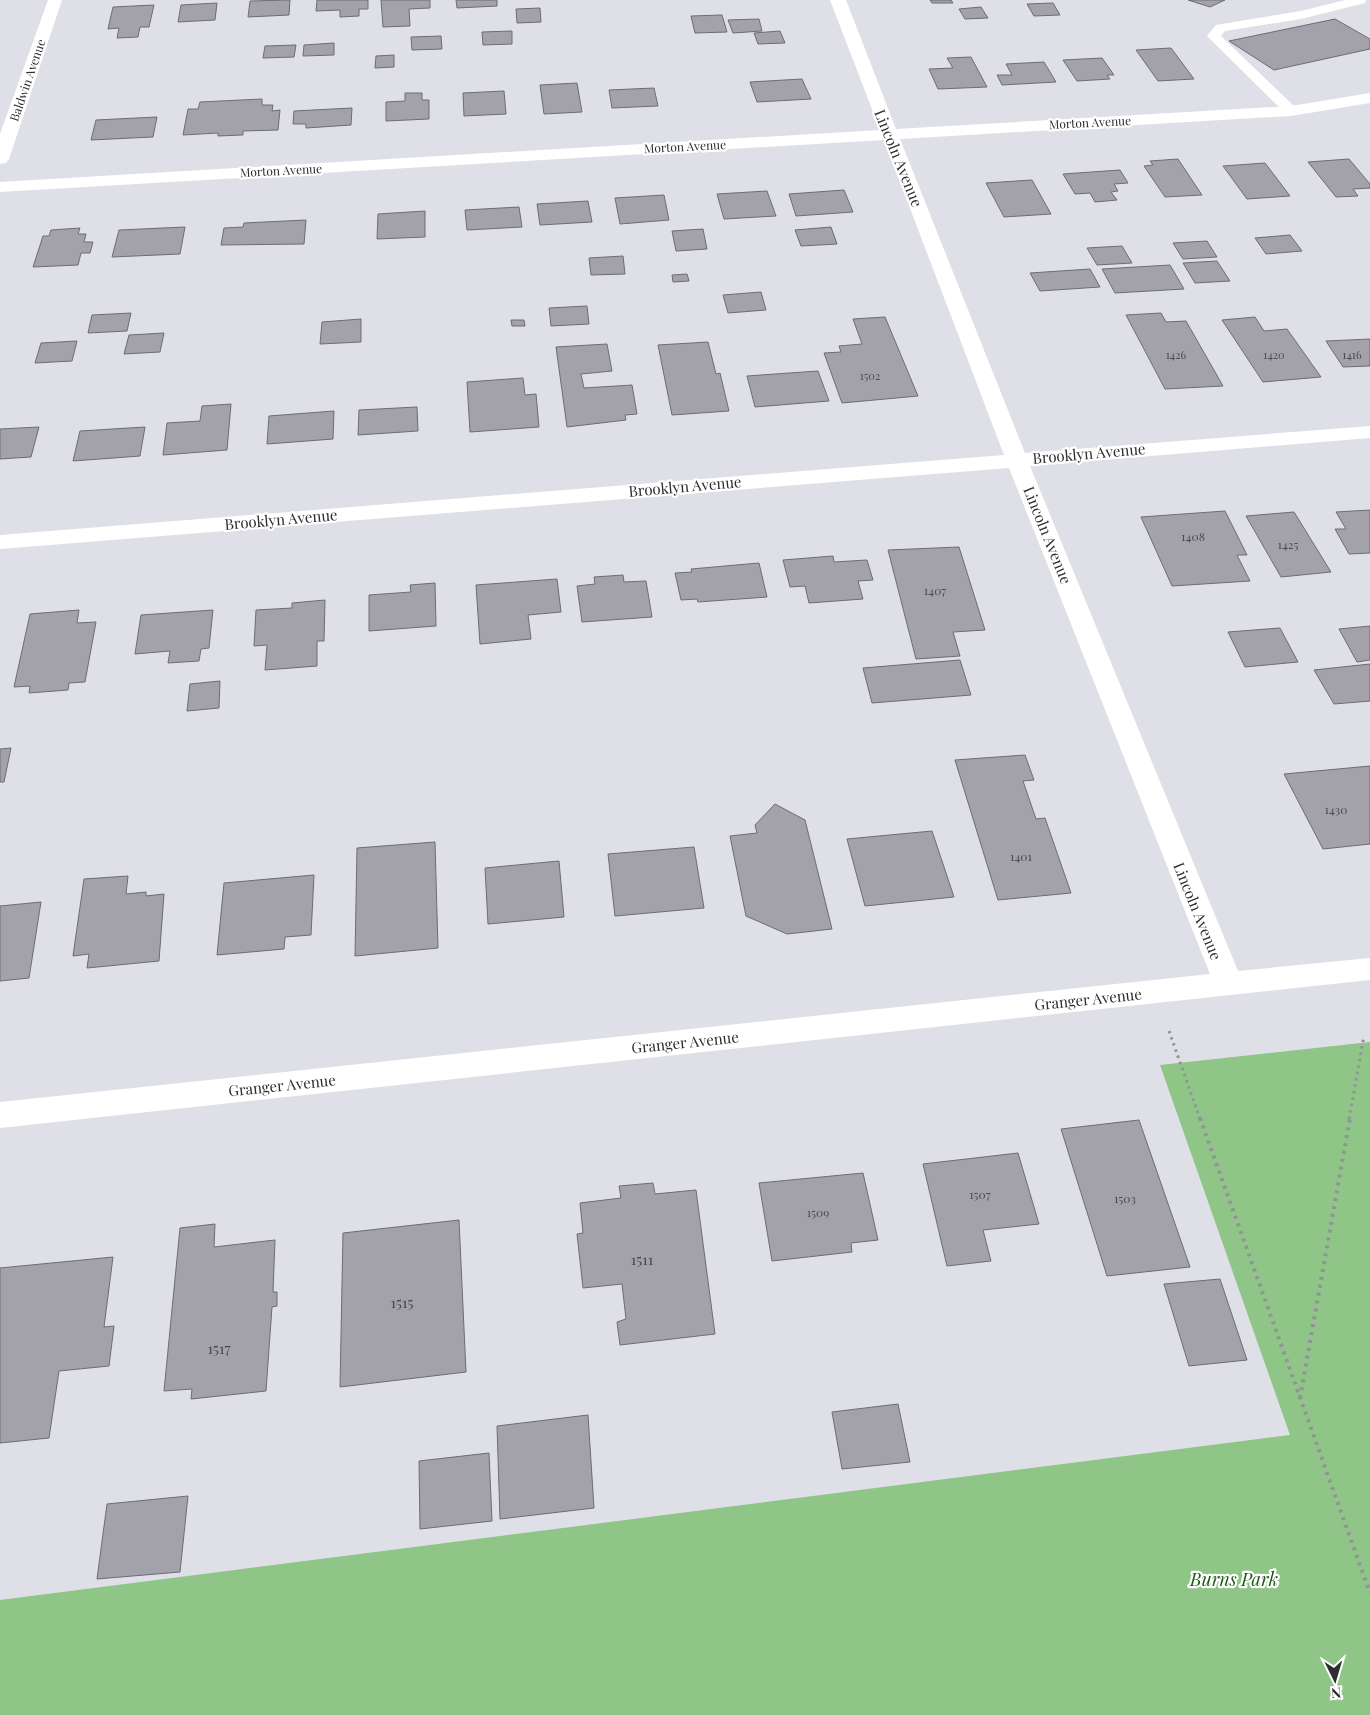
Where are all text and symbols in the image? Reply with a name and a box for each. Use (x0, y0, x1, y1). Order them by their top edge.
street label: Baldwin Avenue (5, 37, 49, 123)
street label: Lincoln Avenue (870, 106, 928, 210)
street label: Morton Avenue (1048, 112, 1132, 132)
street label: Morton Avenue (643, 136, 727, 156)
street label: Morton Avenue (239, 160, 323, 180)
house number: 1426 (1166, 347, 1187, 362)
house number: 1420 (1263, 347, 1285, 362)
house number: 1416 (1342, 347, 1362, 362)
house number: 1502 (860, 368, 880, 383)
street label: Brooklyn Avenue (1032, 438, 1146, 468)
street label: Brooklyn Avenue (628, 471, 742, 501)
street label: Lincoln Avenue (1019, 483, 1077, 587)
street label: Brooklyn Avenue (224, 504, 338, 534)
house number: 1408 (1181, 528, 1205, 544)
house number: 1425 (1277, 536, 1299, 552)
house number: 1407 (924, 582, 946, 598)
house number: 1430 (1325, 801, 1347, 817)
house number: 1401 (1010, 848, 1033, 864)
street label: Lincoln Avenue (1169, 859, 1227, 963)
street label: Granger Avenue (1033, 983, 1143, 1015)
street label: Granger Avenue (630, 1026, 740, 1058)
street label: Granger Avenue (227, 1069, 337, 1101)
house number: 1507 (969, 1186, 991, 1202)
house number: 1503 (1114, 1190, 1136, 1206)
house number: 1509 (807, 1204, 829, 1220)
house number: 1511 (631, 1249, 654, 1269)
house number: 1515 (390, 1292, 414, 1312)
house number: 1517 (207, 1338, 231, 1358)
park label: Burns Park (1189, 1567, 1278, 1591)
north arrow (1310, 1655, 1360, 1705)
text: N (1330, 1684, 1342, 1703)

